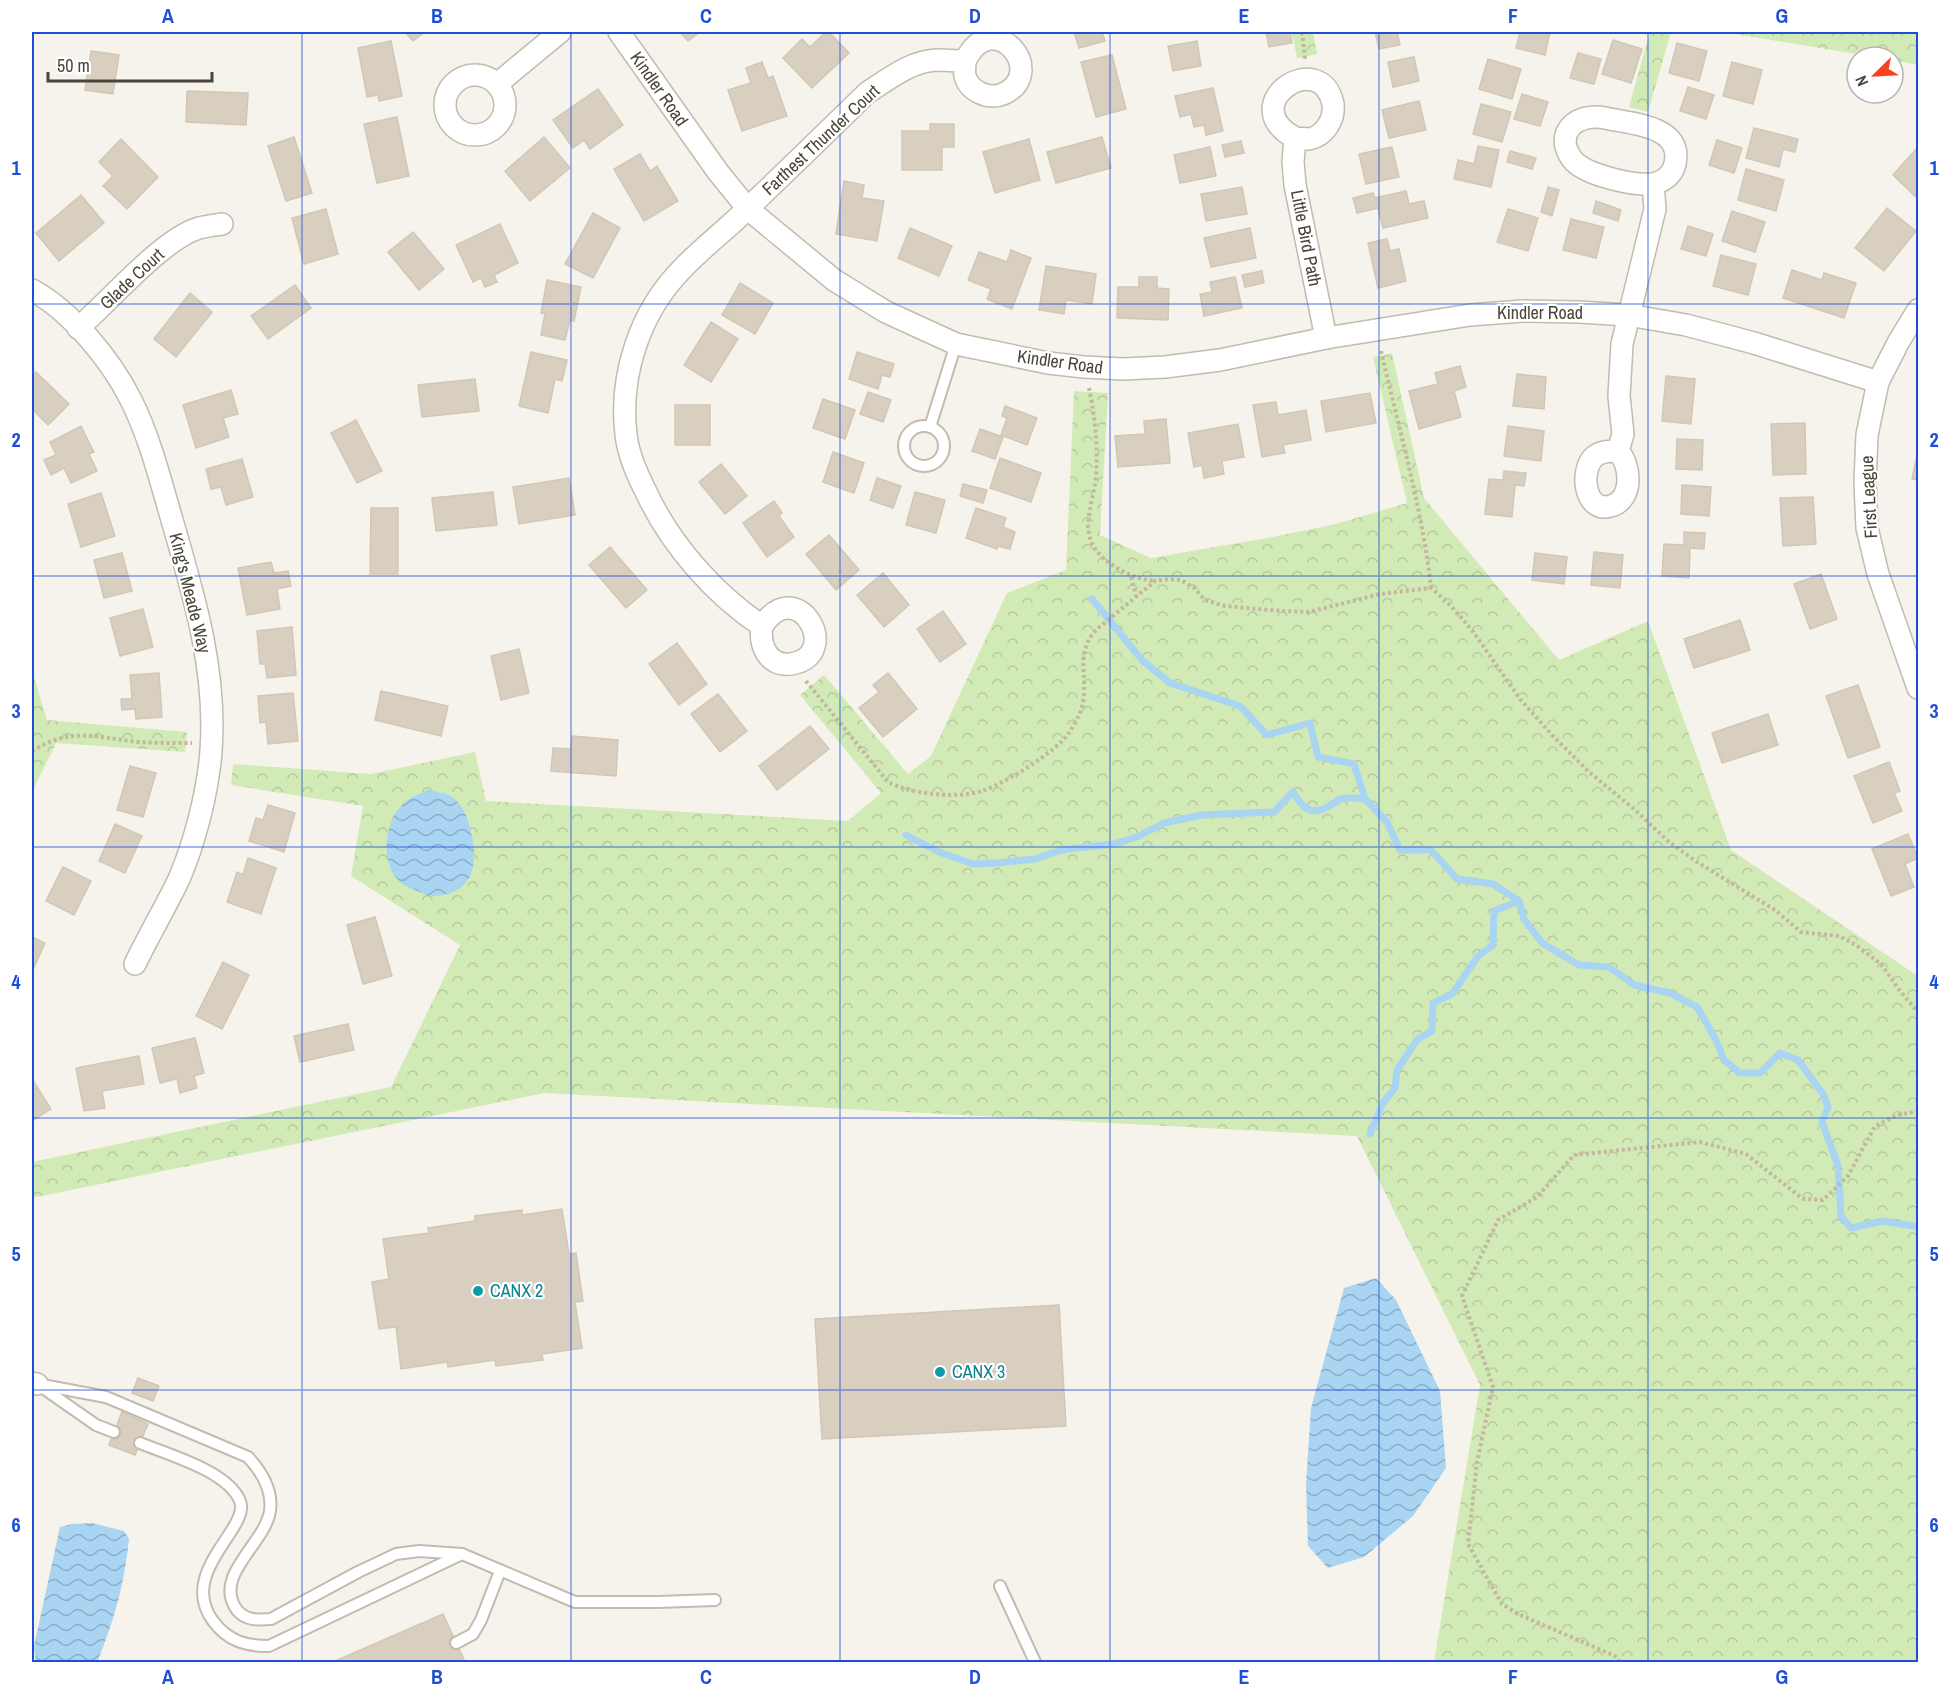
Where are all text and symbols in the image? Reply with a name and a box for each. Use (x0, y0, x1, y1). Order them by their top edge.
text: A (162, 2, 174, 29)
text: B (431, 2, 443, 29)
text: C (700, 2, 712, 29)
text: D (969, 2, 981, 29)
text: E (1239, 2, 1250, 29)
text: F (1508, 2, 1518, 29)
text: G (1776, 2, 1788, 29)
scale bar (48, 45, 212, 83)
north arrow (1845, 45, 1905, 105)
street label: Kindler Road (624, 46, 694, 131)
text: 50 m (57, 53, 90, 78)
text: N (1849, 72, 1873, 90)
street label: Farthest Thunder Court (756, 79, 885, 201)
text: 1 (11, 154, 21, 181)
text: 1 (1929, 154, 1939, 181)
street label: Little Bird Path (1285, 188, 1328, 288)
street label: Glade Court (94, 242, 169, 315)
street label: Kindler Road (1497, 300, 1583, 325)
street label: Kindler Road (1016, 343, 1104, 380)
text: 2 (11, 426, 21, 453)
text: 2 (1929, 426, 1939, 453)
street label: First League (1854, 455, 1883, 539)
street label: King's Meade Way (163, 530, 218, 656)
text: 3 (11, 697, 21, 724)
text: 3 (1929, 697, 1939, 724)
text: 4 (11, 968, 21, 995)
text: 4 (1929, 968, 1939, 995)
text: 5 (11, 1240, 21, 1267)
text: 5 (1929, 1240, 1939, 1267)
place label: CANX 2 (490, 1278, 543, 1303)
marker: CANX 2 (471, 1284, 485, 1298)
place label: CANX 3 (952, 1359, 1005, 1384)
marker: CANX 3 (933, 1365, 947, 1379)
text: 6 (11, 1511, 21, 1538)
text: 6 (1929, 1511, 1939, 1538)
text: A (162, 1663, 174, 1690)
text: B (431, 1663, 443, 1690)
text: C (700, 1663, 712, 1690)
text: D (969, 1663, 981, 1690)
text: E (1239, 1663, 1250, 1690)
text: F (1508, 1663, 1518, 1690)
text: G (1776, 1663, 1788, 1690)

